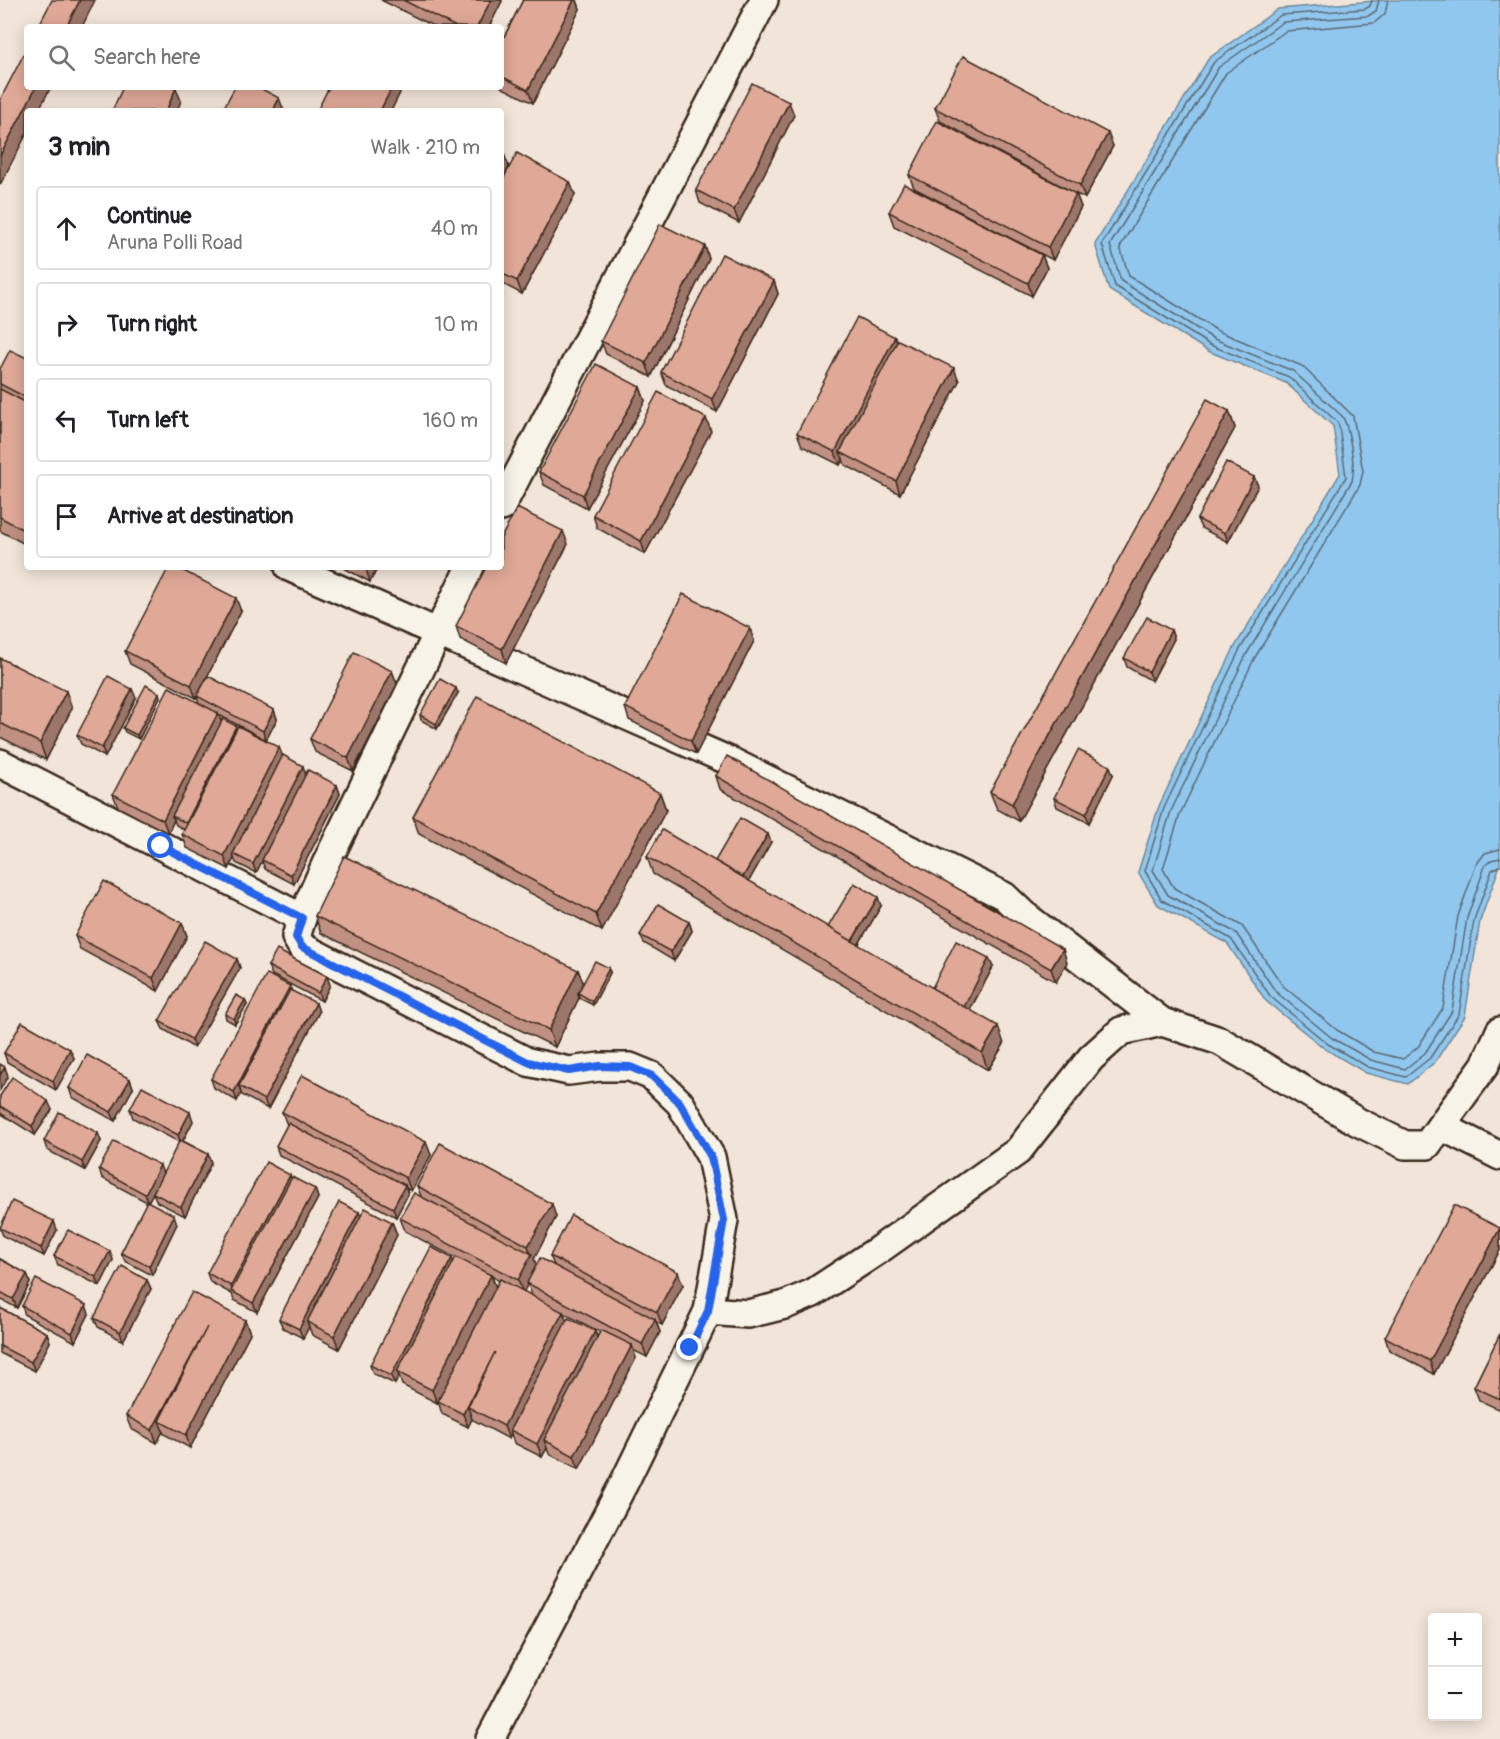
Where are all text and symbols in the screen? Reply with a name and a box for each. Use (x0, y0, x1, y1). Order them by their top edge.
search box (24, 24, 504, 90)
icon: search (45, 41, 78, 74)
text: Search here (93, 43, 200, 71)
text: 3 min (48, 131, 110, 163)
text: Walk · 210 m (371, 135, 480, 160)
text: Continue (107, 202, 191, 230)
icon: ahead (50, 212, 83, 245)
text: 40 m (431, 216, 478, 241)
text: Aruna Polli Road (107, 230, 243, 255)
icon: right (50, 308, 83, 341)
text: Turn right (107, 310, 197, 338)
text: 10 m (434, 312, 478, 337)
icon: left (50, 404, 83, 437)
text: Turn left (107, 406, 189, 434)
text: 160 m (423, 408, 478, 433)
icon: arrive (50, 500, 83, 533)
text: Arrive at destination (107, 502, 293, 530)
route start (147, 832, 173, 858)
route end (676, 1334, 702, 1360)
map controls (1428, 1613, 1482, 1721)
button: + (1428, 1613, 1482, 1667)
button: − (1428, 1667, 1482, 1721)

